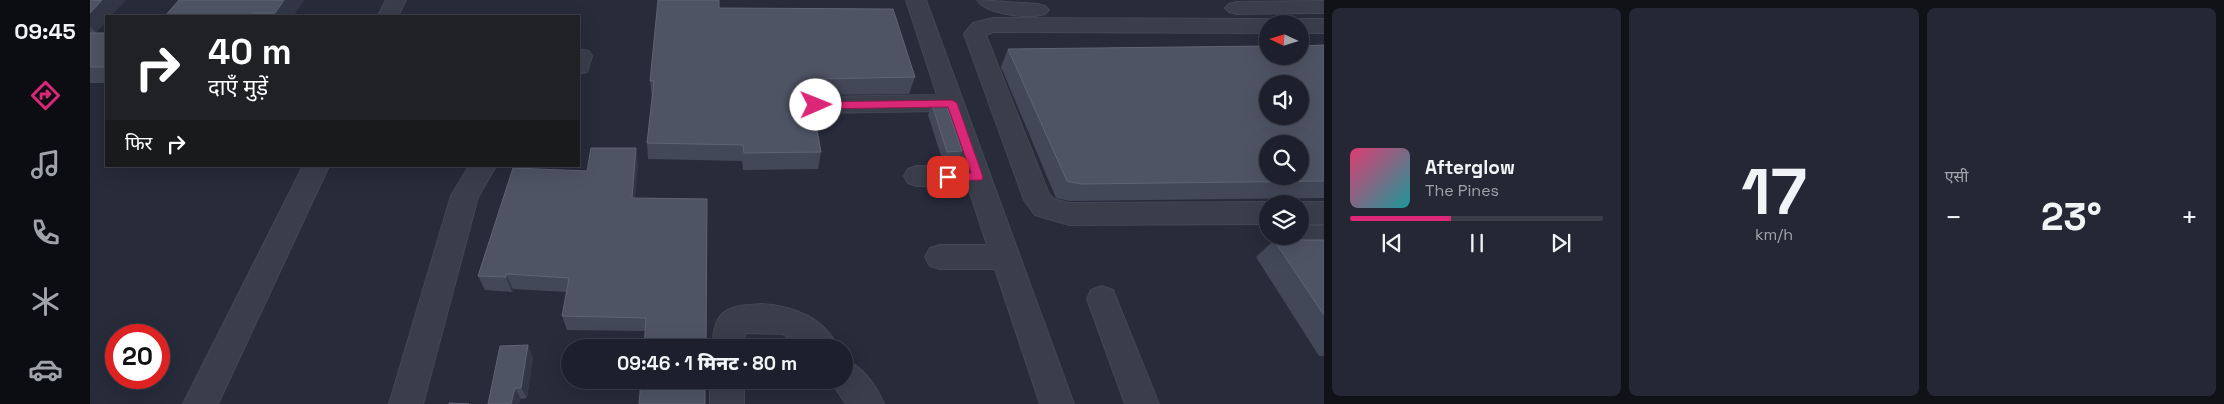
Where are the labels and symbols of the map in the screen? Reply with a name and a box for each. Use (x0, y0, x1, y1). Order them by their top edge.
north arrow (1259, 15, 1309, 65)
position arrow (789, 78, 841, 130)
pin (927, 156, 969, 198)
speed limit sign: 20 (105, 324, 170, 389)

